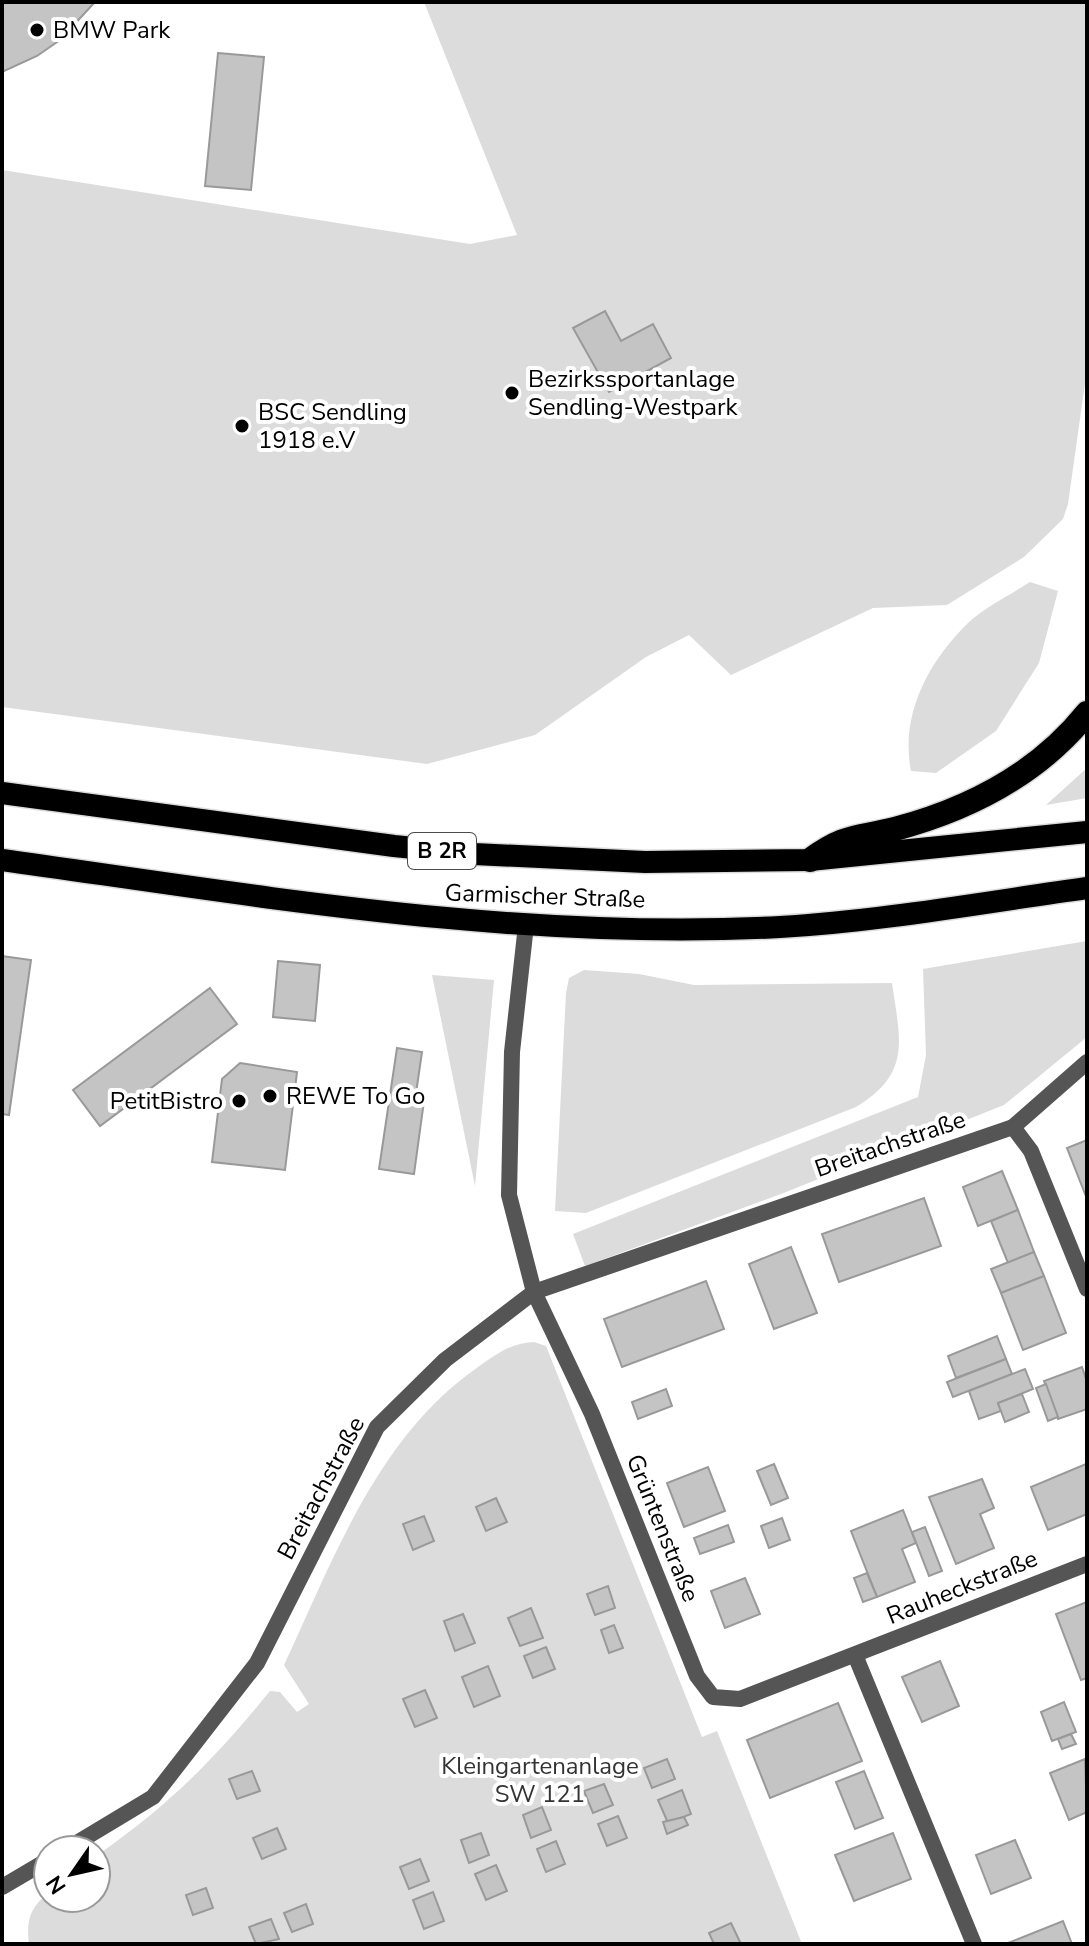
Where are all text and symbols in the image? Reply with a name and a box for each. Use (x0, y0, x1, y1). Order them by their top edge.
place label: BMW Park (53, 14, 171, 46)
marker: BMW Park (28, 21, 46, 39)
place label: Bezirkssportanlage Sendling-Westpark (528, 363, 738, 423)
marker: Bezirkssportanlage Sendling-Westpark (503, 384, 521, 402)
place label: BSC Sendling 1918 e.V (258, 396, 407, 456)
marker: BSC Sendling 1918 e.V (233, 417, 251, 435)
road number: B 2R (408, 833, 476, 869)
street label: Garmischer Straße (444, 877, 646, 915)
place label: REWE To Go (286, 1080, 425, 1112)
place label: PetitBistro (110, 1085, 223, 1117)
marker: REWE To Go (261, 1087, 279, 1105)
marker: PetitBistro (230, 1092, 248, 1110)
street label: Breitachstraße (810, 1103, 970, 1185)
street label: Breitachstraße (270, 1411, 372, 1565)
street label: Grüntenstraße (619, 1450, 707, 1606)
street label: Rauheckstraße (882, 1542, 1042, 1632)
park label: Kleingartenanlage SW 121 (441, 1750, 639, 1810)
north arrow (32, 1834, 112, 1914)
text: N (39, 1869, 73, 1900)

